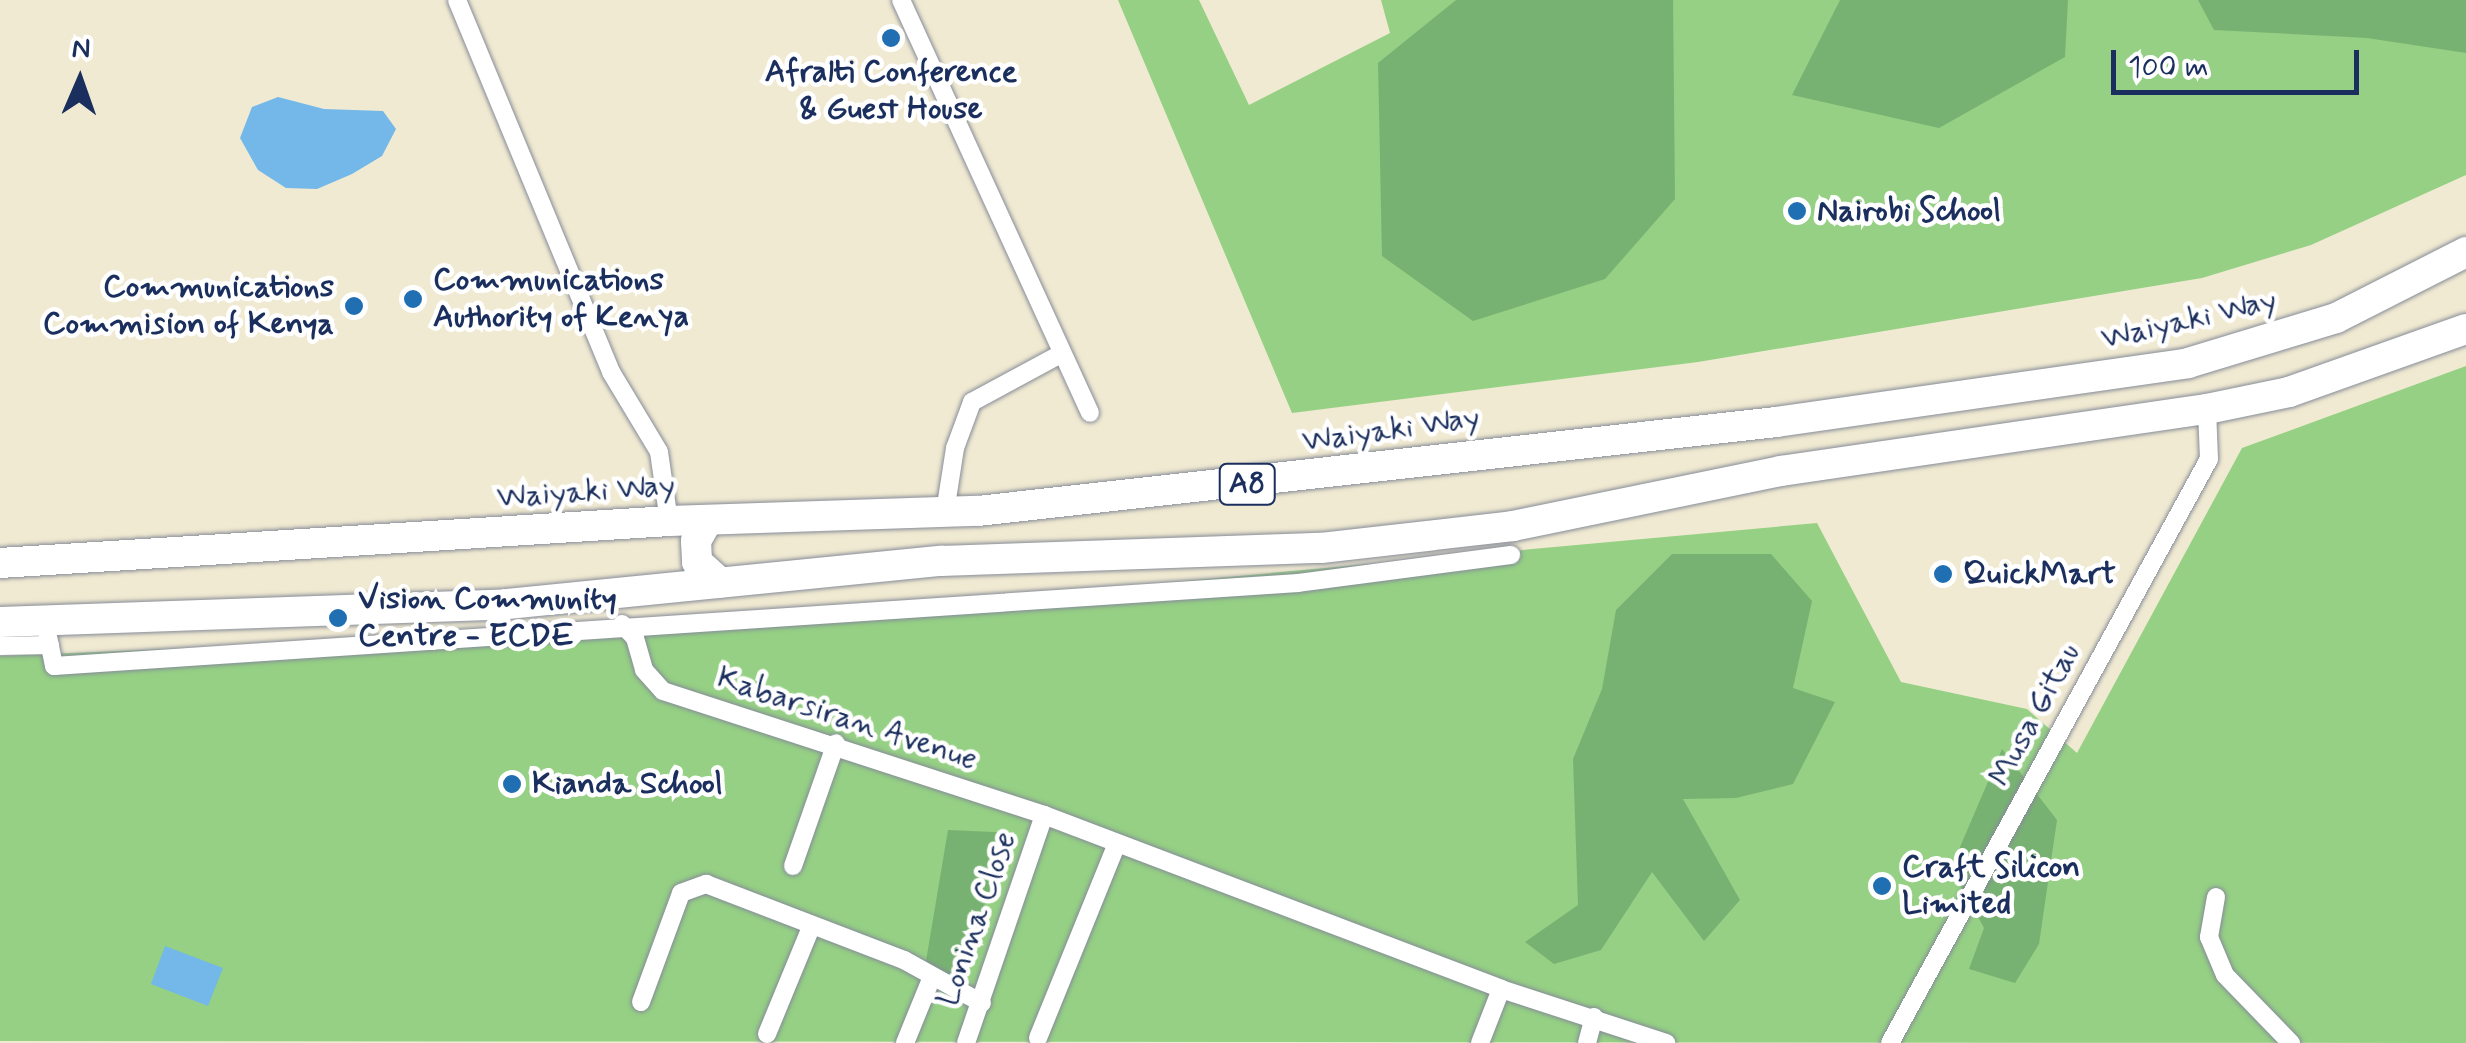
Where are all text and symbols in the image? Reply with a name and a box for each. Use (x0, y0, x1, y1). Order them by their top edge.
marker: Afralti Conference & Guest House (880, 27, 902, 49)
north arrow (30, 30, 130, 130)
scale bar (2116, 30, 2364, 92)
text: N (71, 31, 91, 68)
text: 100 m (2128, 48, 2209, 87)
place label: Afralti Conference & Guest House (765, 54, 1017, 129)
place label: Nairobi School (1817, 192, 2002, 230)
marker: Nairobi School (1786, 200, 1808, 222)
place label: Communications Authority of Kenya (433, 262, 683, 337)
place label: Communications Commision of Kenya (41, 269, 334, 344)
street label: Waiyaki Way (2096, 281, 2282, 359)
marker: Communications Authority of Kenya (402, 288, 424, 310)
marker: Communications Commision of Kenya (343, 295, 365, 317)
street label: Waiyaki Way (1298, 398, 1484, 462)
road number: A8 (1217, 459, 1277, 509)
street label: Waiyaki Way (494, 466, 678, 518)
place label: QuickMart (1963, 555, 2116, 593)
marker: QuickMart (1932, 563, 1954, 585)
place label: Vision Community Centre - ECDE (358, 581, 617, 656)
marker: Vision Community Centre - ECDE (327, 607, 349, 629)
street label: Musa Gitau (1982, 638, 2088, 792)
street label: Kabarsiran Avenue (710, 658, 984, 780)
place label: Kianda School (532, 765, 723, 803)
marker: Kianda School (501, 773, 523, 795)
street label: Lonina Close (929, 827, 1025, 1011)
place label: Craft Silicon Limited (1902, 849, 2082, 924)
marker: Craft Silicon Limited (1871, 875, 1893, 897)

